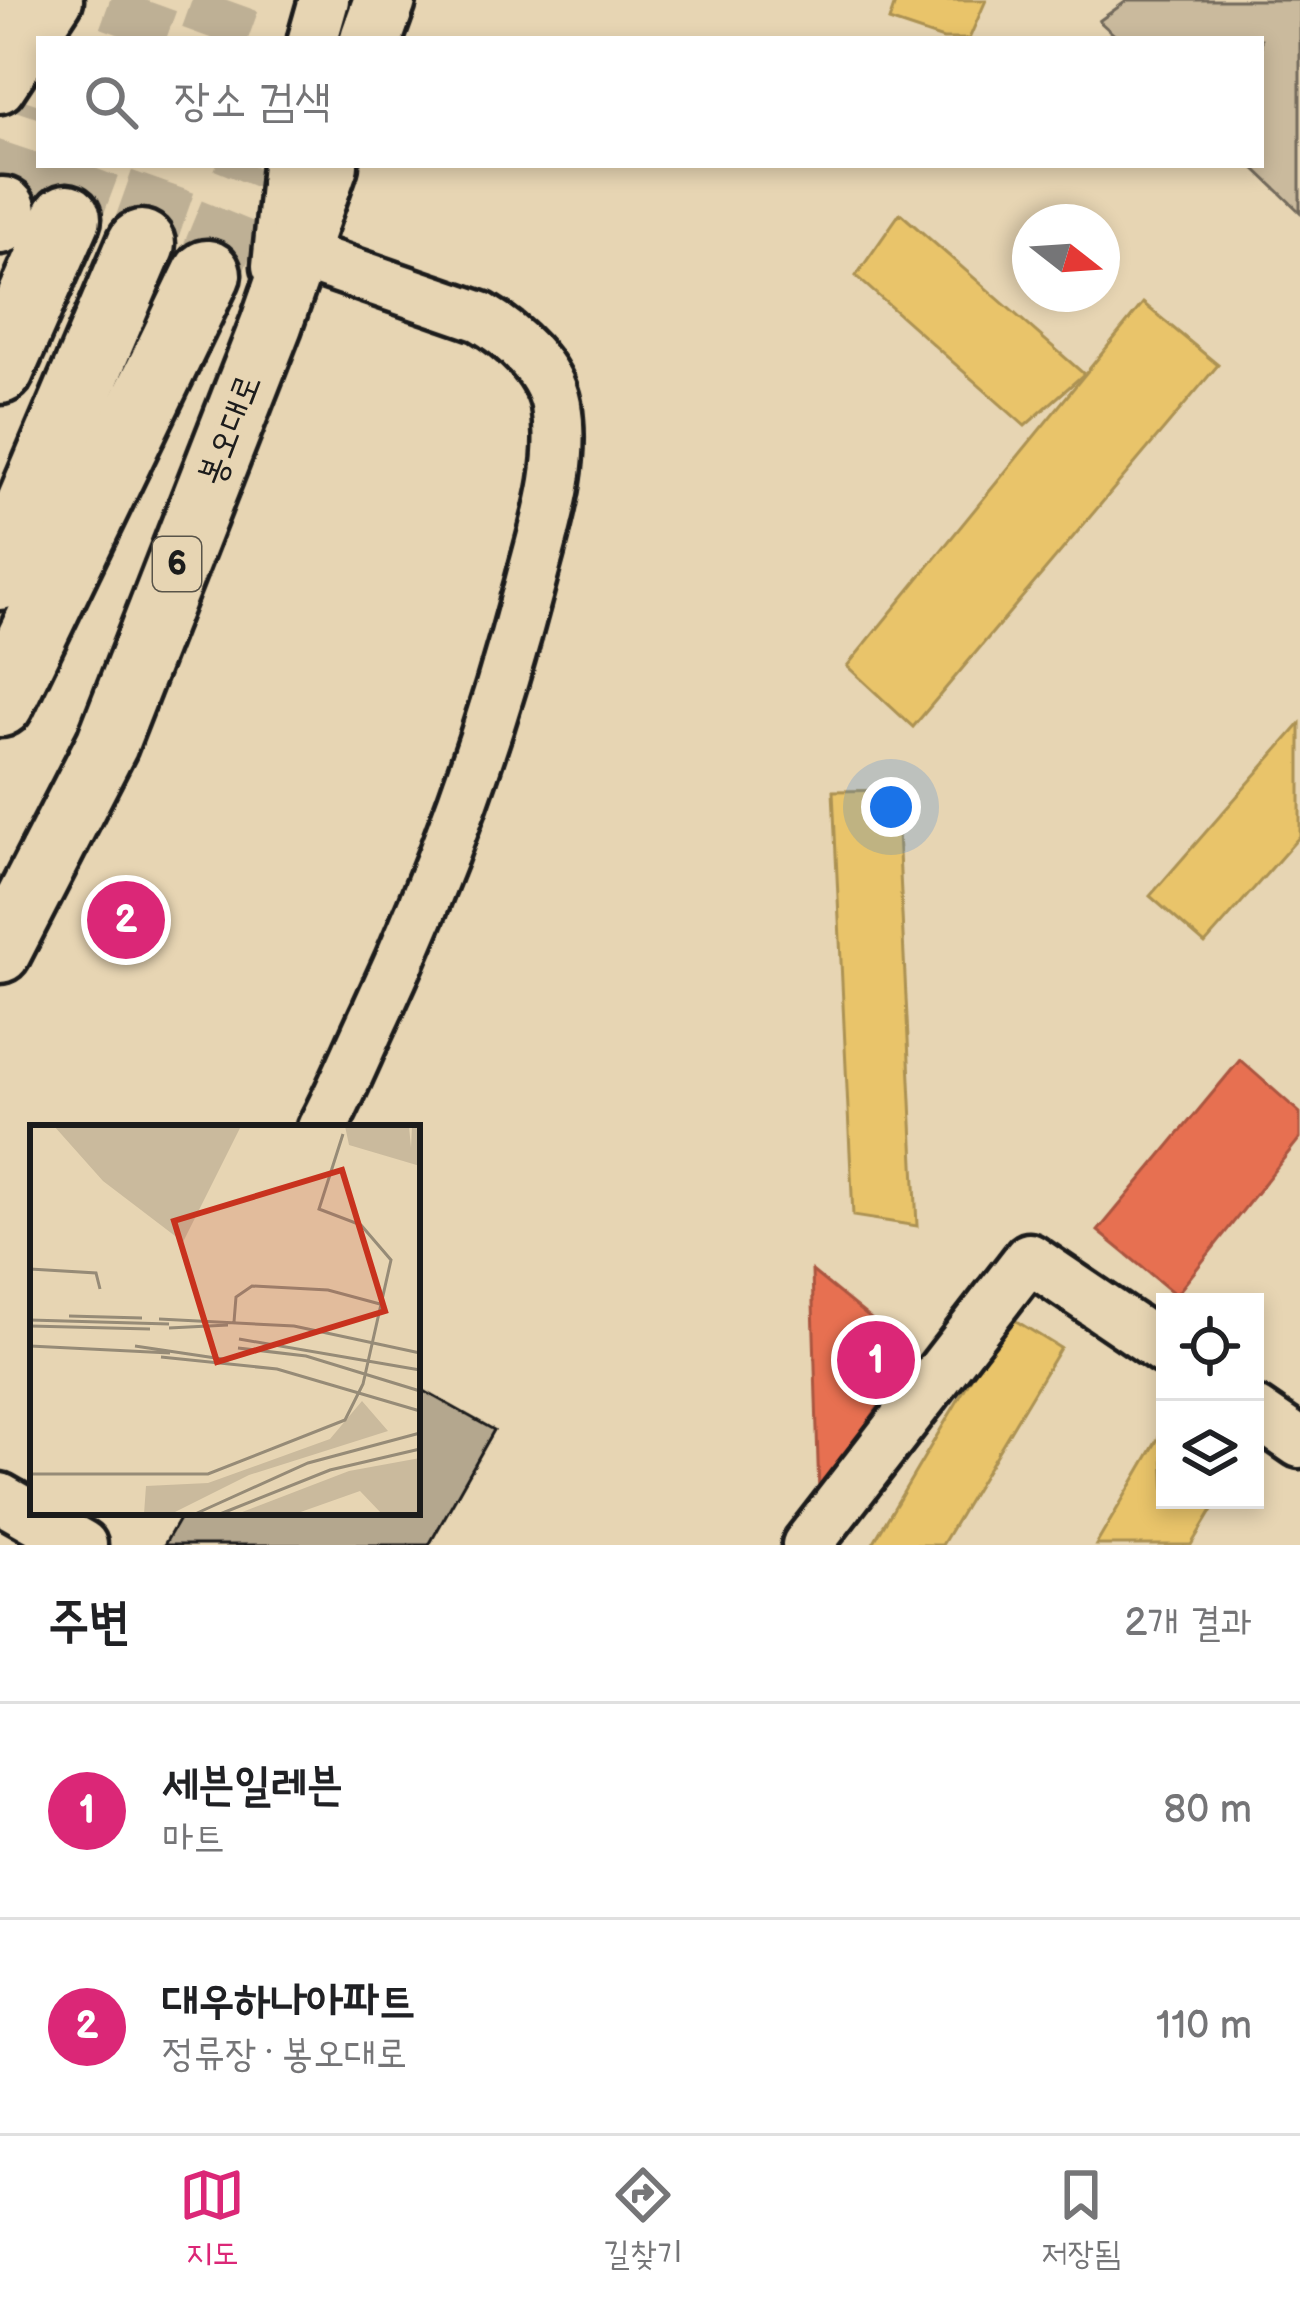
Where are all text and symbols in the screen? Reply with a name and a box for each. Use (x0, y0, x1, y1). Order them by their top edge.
search box (36, 36, 1264, 168)
icon: search (78, 69, 144, 135)
text: 장소 검색 (174, 74, 331, 129)
north arrow (1012, 204, 1120, 312)
street label: 봉오대로 (189, 368, 271, 492)
road number: 6 (153, 537, 201, 591)
your location (861, 777, 921, 837)
pin: 2 (87, 875, 165, 965)
inset map (30, 1125, 420, 1515)
map controls (1156, 1293, 1264, 1509)
button: locate (1156, 1293, 1264, 1401)
pin: 1 (837, 1315, 915, 1405)
button: layers (1156, 1401, 1264, 1509)
text: 주변 (48, 1592, 130, 1653)
text: 2개 결과 (1124, 1600, 1252, 1647)
text: 세븐일레븐 (162, 1758, 343, 1813)
text: 1 (79, 1787, 95, 1834)
text: 80 m (1164, 1787, 1252, 1834)
text: 마트 (162, 1815, 225, 1862)
text: 대우하나아파트 (162, 1974, 415, 2029)
text: 2 (75, 2003, 99, 2050)
text: 110 m (1156, 2003, 1252, 2050)
text: 정류장 · 봉오대로 (162, 2031, 407, 2078)
tab: 지도 (179, 2162, 245, 2275)
tab: 길찾기 (603, 2162, 683, 2275)
tab: 저장됨 (1041, 2162, 1121, 2275)

